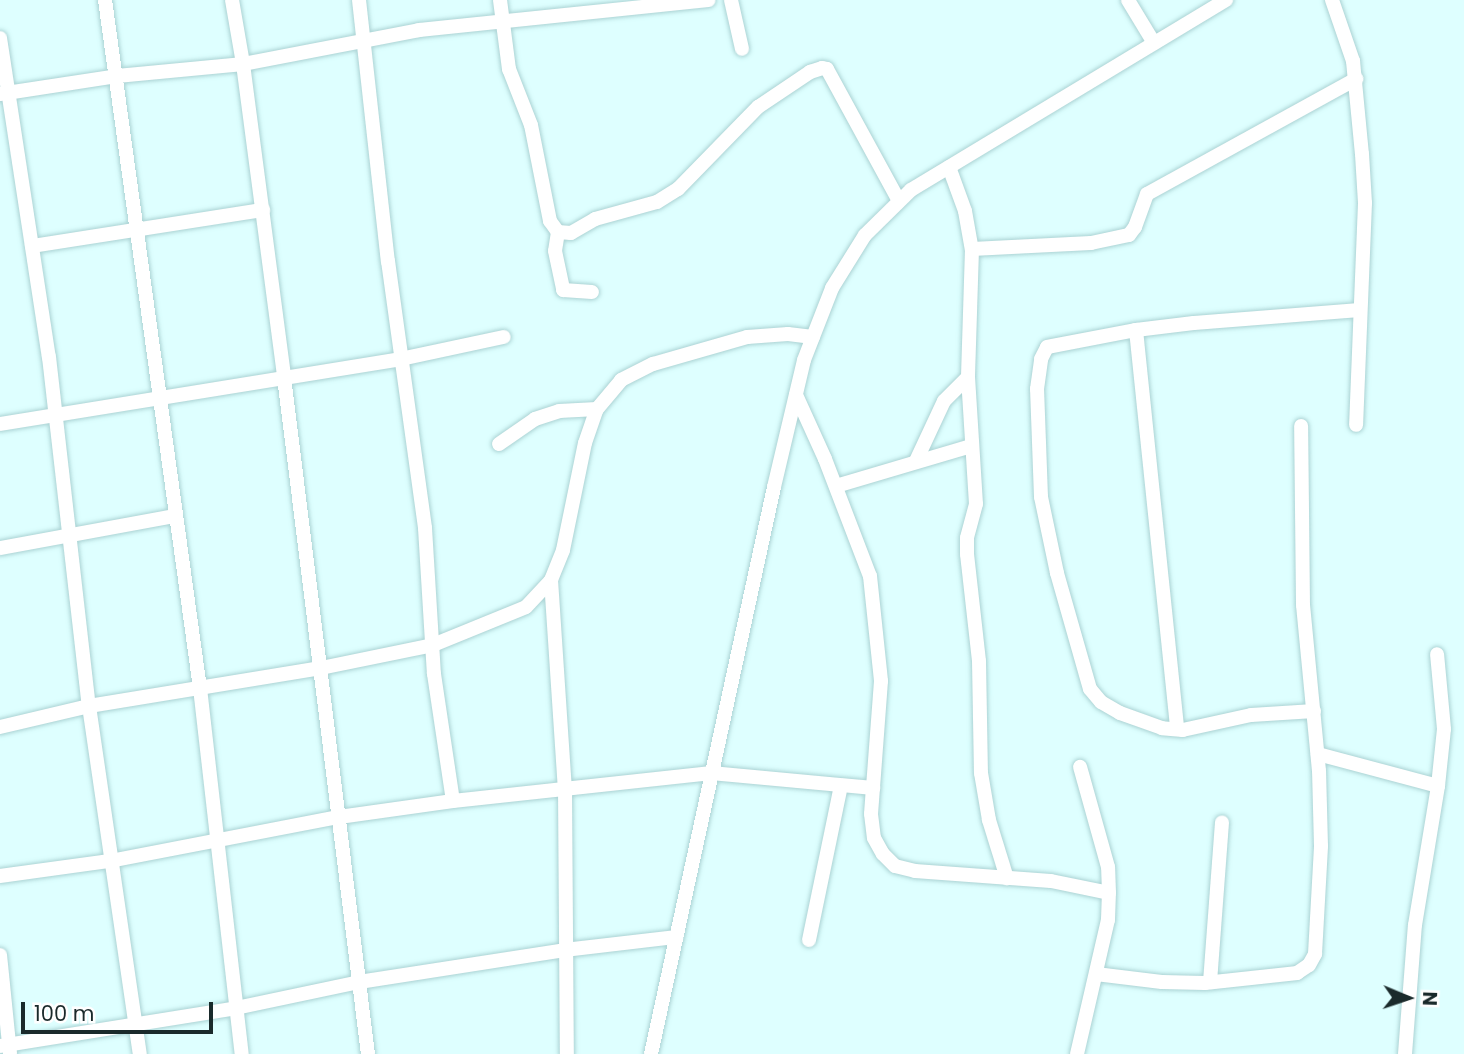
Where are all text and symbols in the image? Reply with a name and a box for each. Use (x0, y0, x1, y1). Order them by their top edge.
north arrow (1373, 963, 1443, 1033)
scale bar (24, 988, 217, 1032)
text: N (1416, 991, 1443, 1006)
text: 100 m (34, 999, 94, 1028)

